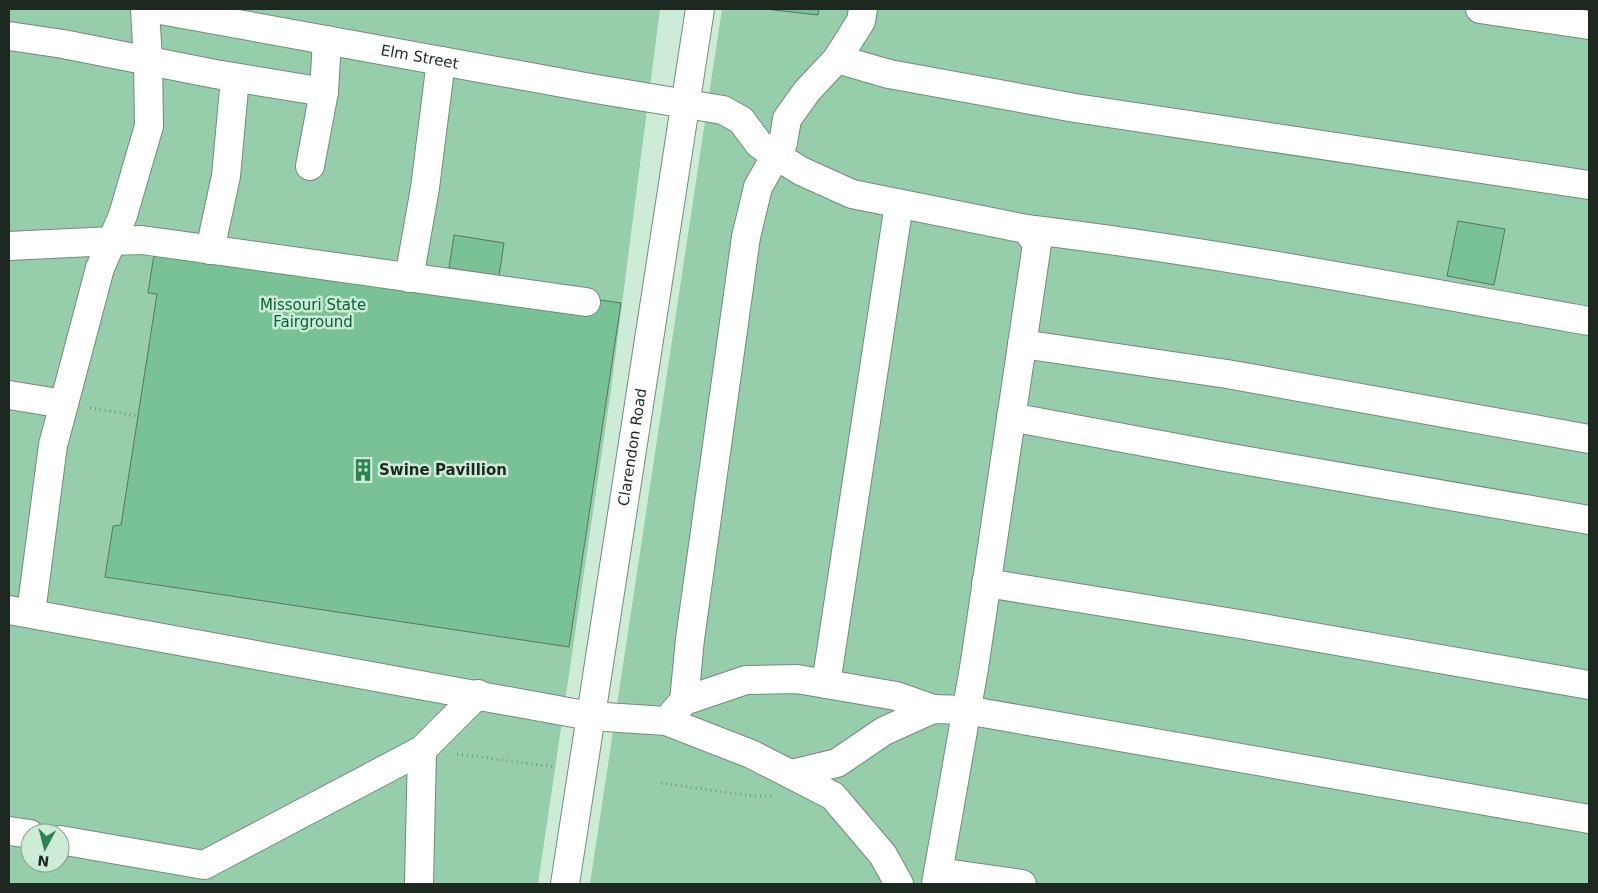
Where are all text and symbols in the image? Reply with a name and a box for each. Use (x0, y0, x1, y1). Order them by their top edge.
street label: Elm Street (379, 41, 460, 73)
park label: Missouri State Fairground (260, 296, 366, 331)
street label: Clarendon Road (614, 387, 650, 507)
building icon: Swine Pavillion (350, 457, 376, 483)
place label: Swine Pavillion (379, 461, 507, 479)
north arrow (20, 823, 70, 873)
text: N (37, 852, 50, 870)

